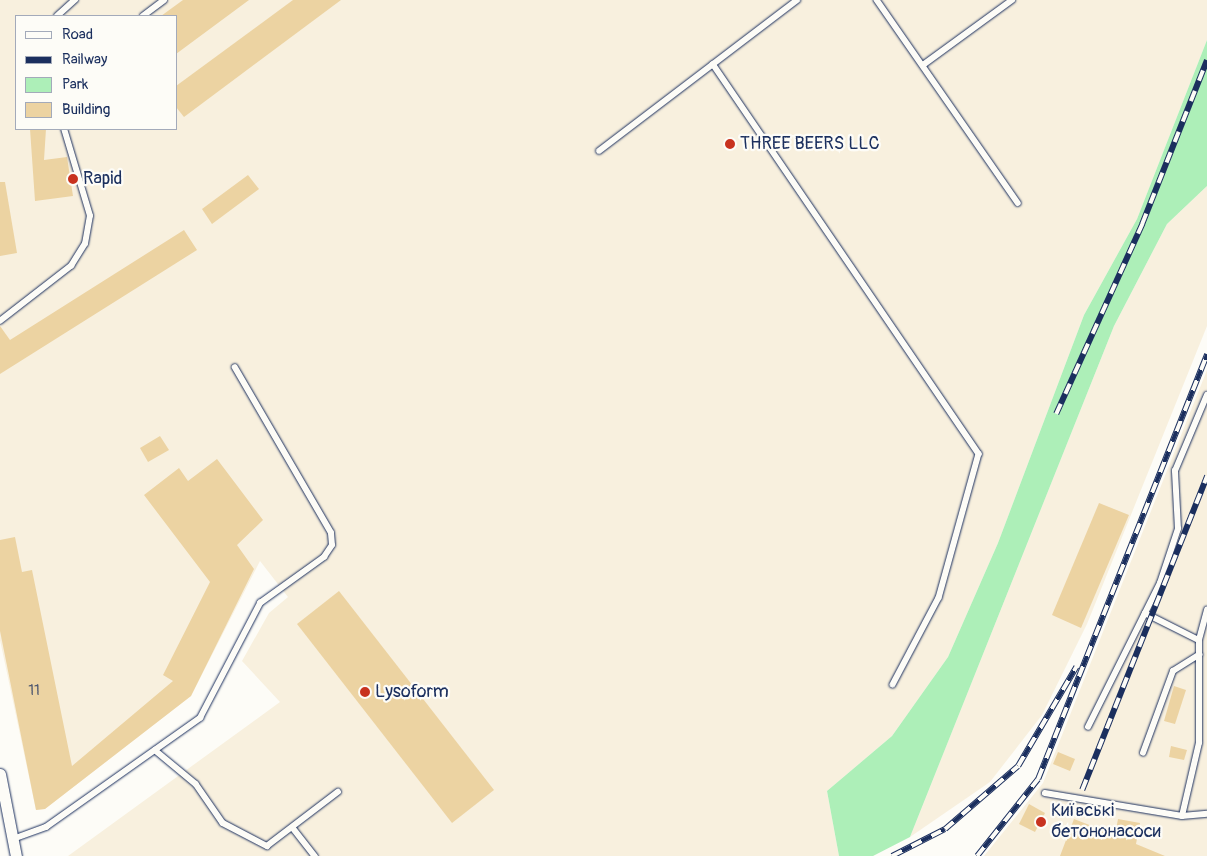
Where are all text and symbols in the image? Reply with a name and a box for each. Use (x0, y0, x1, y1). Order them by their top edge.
legend (15, 15, 178, 130)
text: Road (62, 25, 93, 44)
text: Railway (62, 50, 107, 69)
text: Park (62, 75, 88, 94)
text: Building (62, 100, 110, 119)
place label: THREE BEERS LLC (740, 133, 880, 155)
marker: THREE BEERS LLC (724, 138, 736, 150)
place label: Rapid (83, 168, 122, 190)
marker: Rapid (67, 173, 79, 185)
place label: Lysoform (375, 681, 449, 703)
house number: 11 (28, 682, 40, 700)
marker: Lysoform (359, 686, 371, 698)
place label: Київські бетононасоси (1051, 801, 1161, 844)
marker: Київські бетононасоси (1035, 816, 1047, 828)

